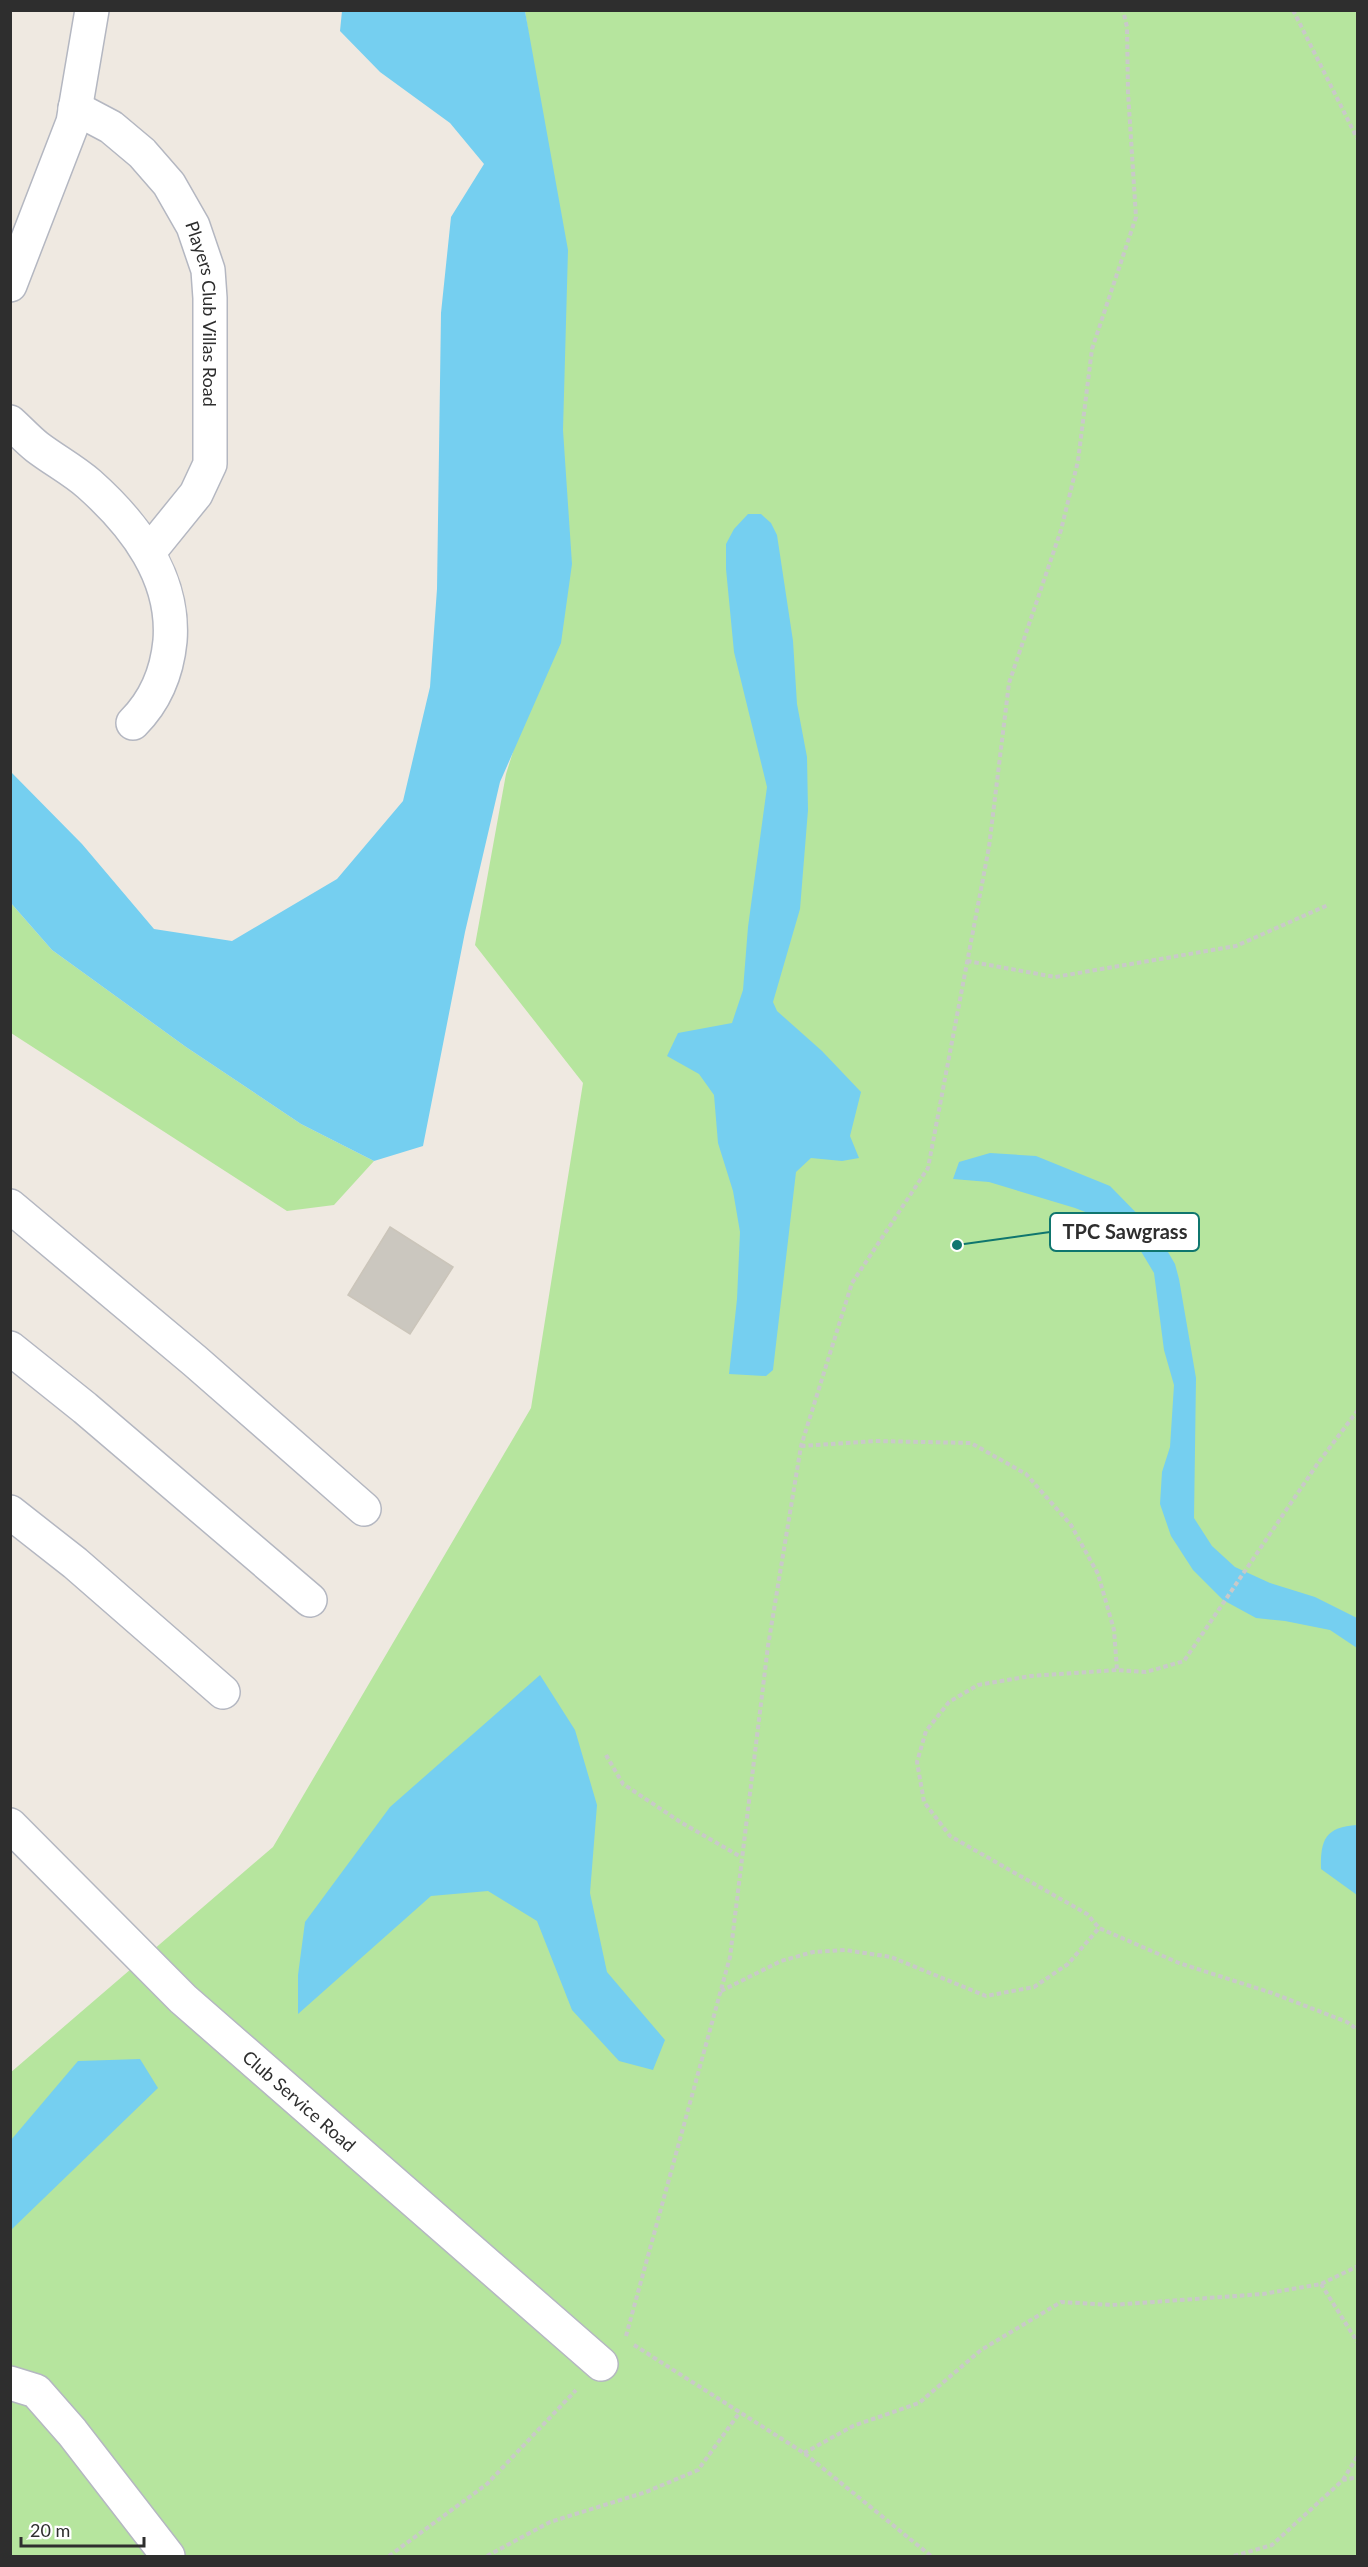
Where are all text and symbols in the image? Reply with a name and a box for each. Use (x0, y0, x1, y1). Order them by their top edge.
street label: Players Club Villas Road (181, 218, 221, 407)
callout: TPC Sawgrass (1050, 1213, 1199, 1251)
text: TPC Sawgrass (1063, 1219, 1188, 1243)
street label: Club Service Road (238, 2045, 361, 2156)
scale bar (21, 2510, 144, 2548)
text: 20 m (30, 2519, 70, 2541)

